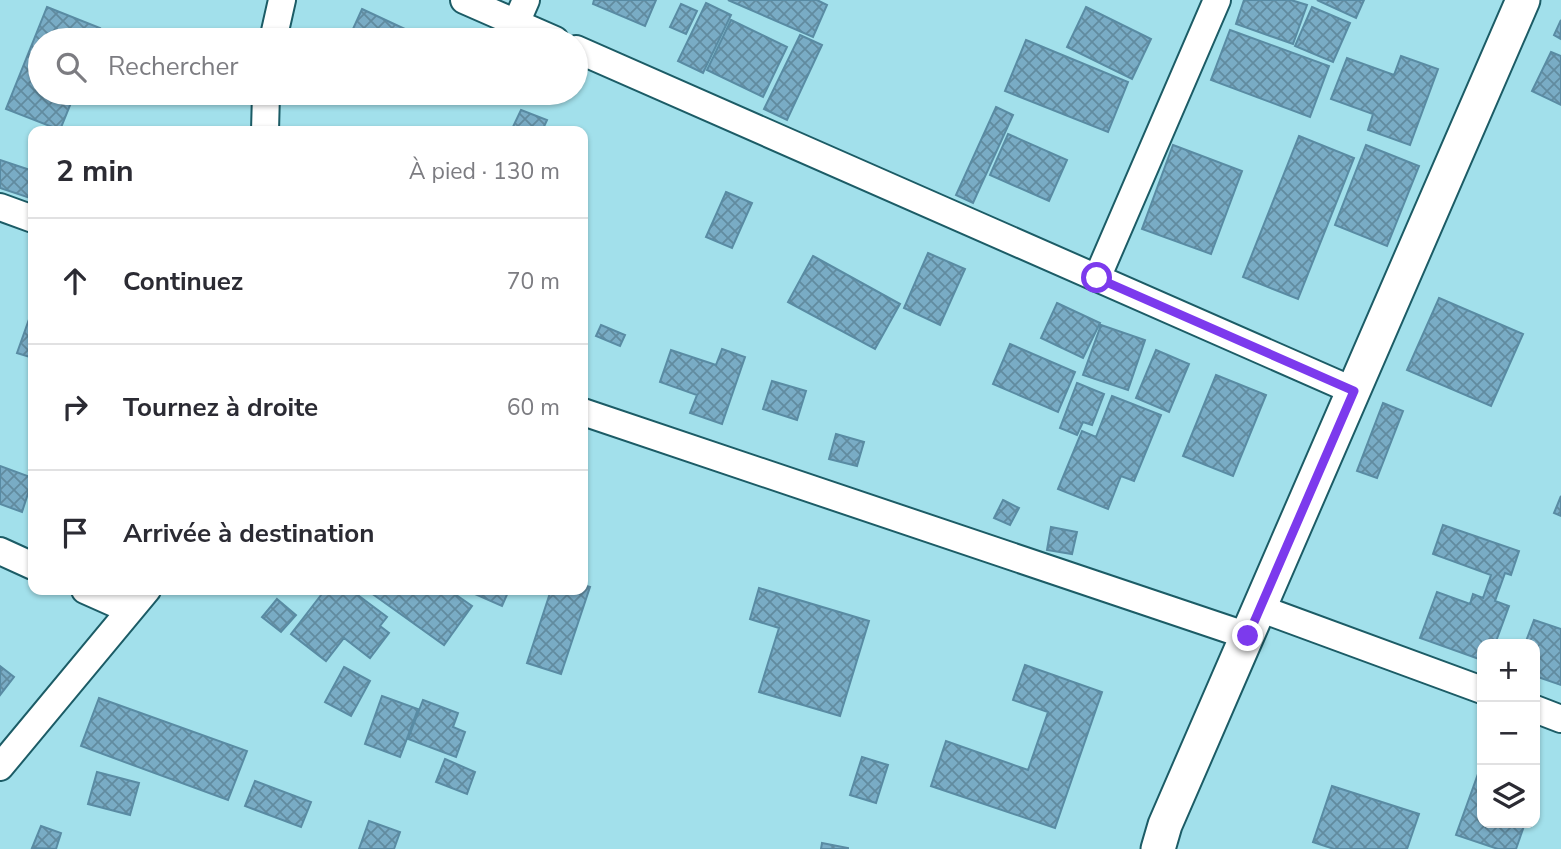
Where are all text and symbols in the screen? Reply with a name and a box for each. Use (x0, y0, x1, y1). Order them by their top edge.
search box (28, 28, 588, 105)
icon: search (52, 48, 90, 86)
text: Rechercher (108, 49, 239, 84)
text: 2 min (56, 151, 134, 192)
text: À pied · 130 m (409, 156, 560, 187)
icon: ahead (56, 262, 94, 300)
route start (1081, 262, 1112, 293)
text: Continuez (123, 264, 243, 299)
text: 70 m (507, 266, 560, 297)
icon: right (56, 388, 94, 426)
text: Tournez à droite (123, 390, 318, 425)
text: 60 m (507, 392, 560, 423)
icon: arrive (56, 514, 94, 552)
text: Arrivée à destination (123, 516, 374, 551)
route end (1232, 620, 1263, 651)
map controls (1477, 639, 1540, 828)
button: + (1477, 639, 1540, 702)
button: − (1477, 702, 1540, 765)
button: layers (1477, 765, 1540, 828)

